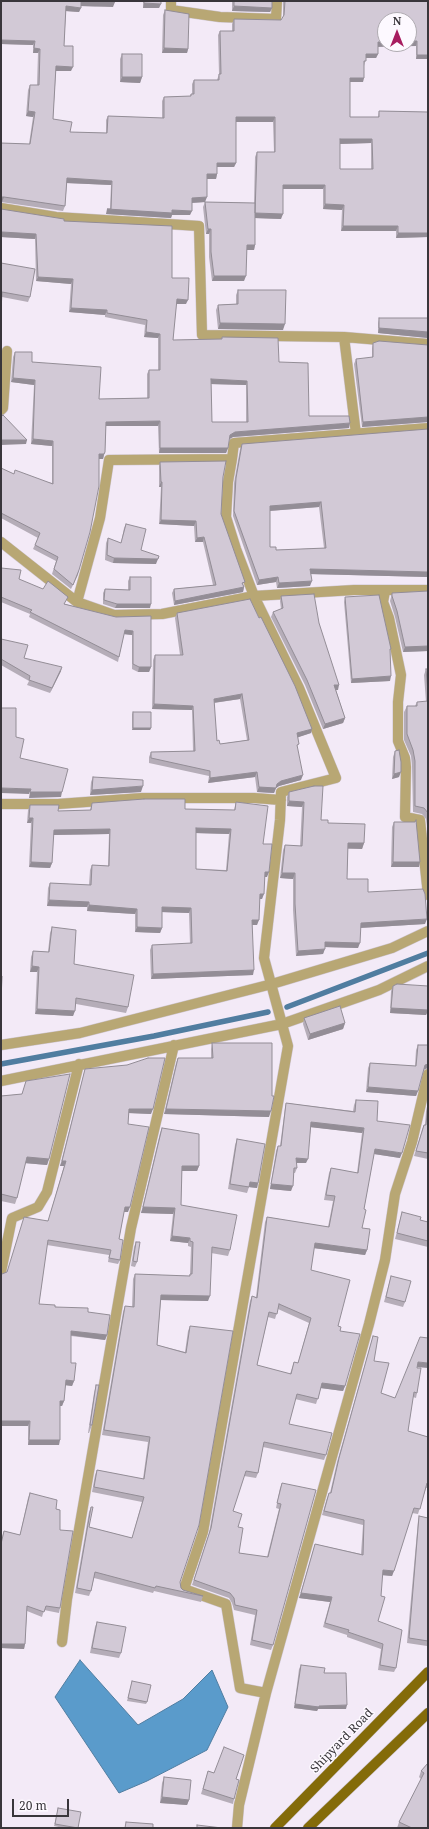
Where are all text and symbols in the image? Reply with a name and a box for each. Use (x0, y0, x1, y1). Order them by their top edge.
north arrow (377, 12, 417, 52)
text: N (393, 13, 401, 28)
street label: Shipyard Road (308, 1706, 376, 1776)
scale bar (14, 1791, 71, 1817)
text: 20 m (19, 1797, 47, 1814)

